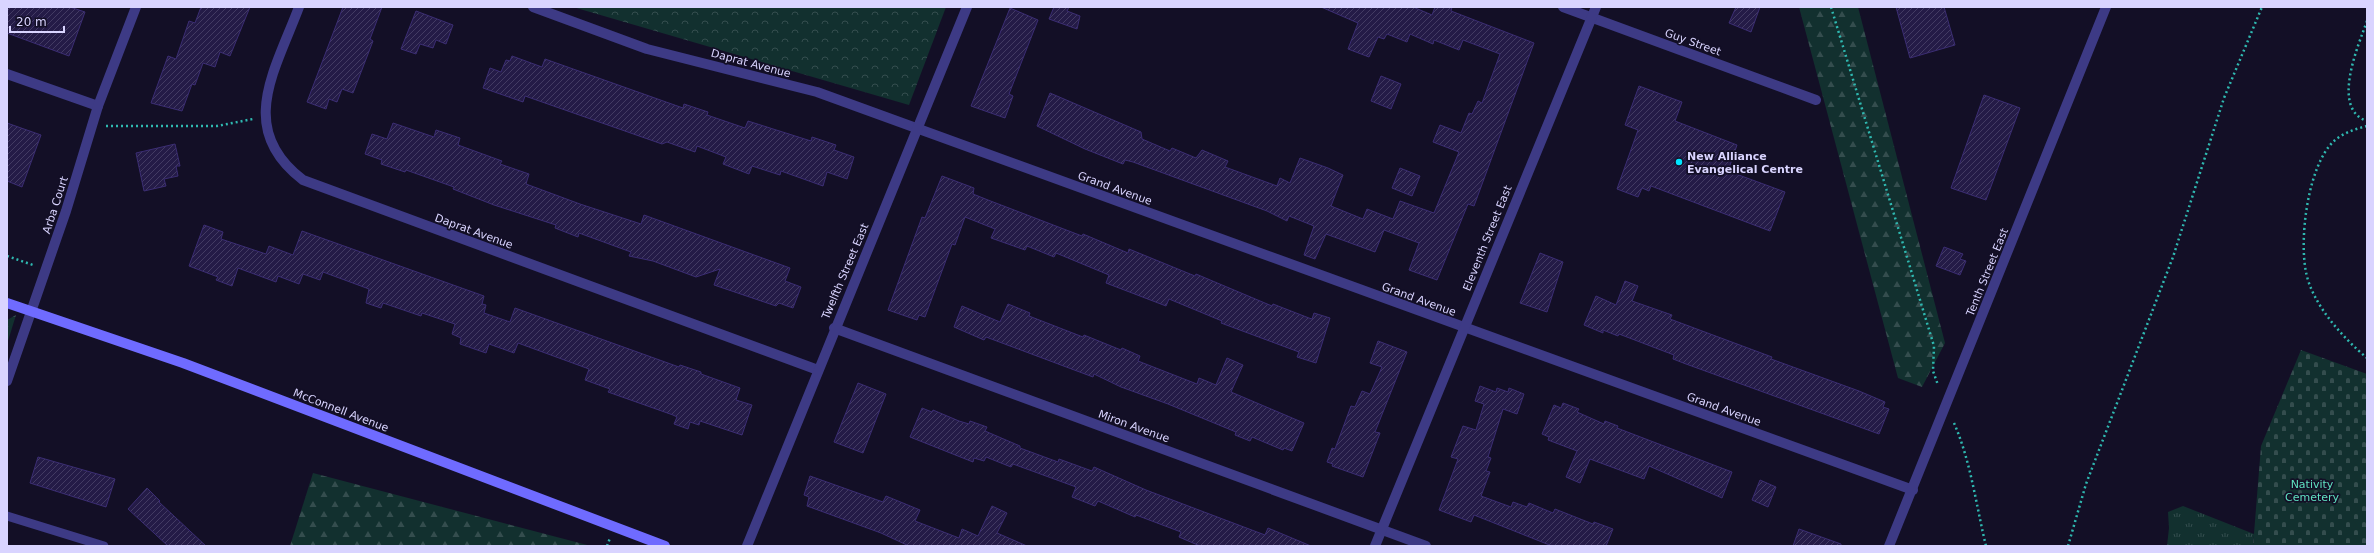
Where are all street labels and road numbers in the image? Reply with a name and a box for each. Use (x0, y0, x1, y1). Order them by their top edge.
street label: Guy Street (1663, 26, 1723, 59)
street label: Daprat Avenue (710, 47, 792, 80)
street label: Grand Avenue (1076, 169, 1154, 208)
street label: Arba Court (40, 174, 71, 235)
street label: Eleventh Street East (1460, 183, 1515, 293)
street label: Daprat Avenue (433, 211, 515, 252)
street label: Twelfth Street East (819, 221, 872, 322)
street label: Tenth Street East (1963, 226, 2011, 319)
street label: Grand Avenue (1380, 280, 1458, 319)
street label: McConnell Avenue (291, 386, 391, 435)
street label: Grand Avenue (1685, 390, 1763, 429)
street label: Miron Avenue (1096, 408, 1171, 445)

